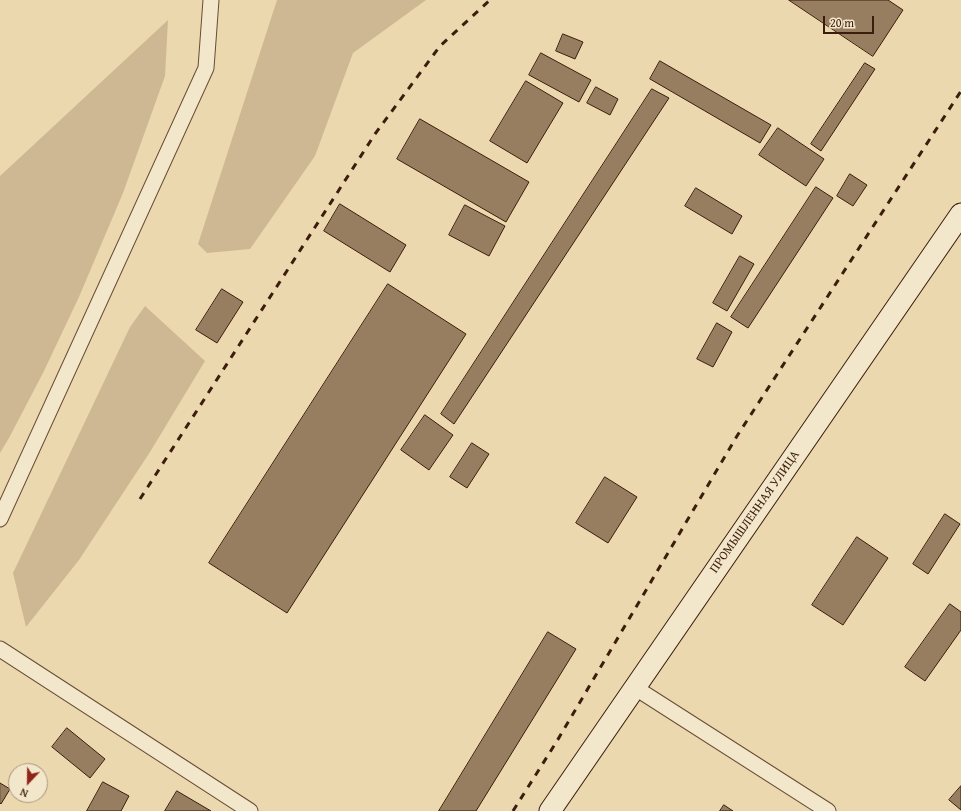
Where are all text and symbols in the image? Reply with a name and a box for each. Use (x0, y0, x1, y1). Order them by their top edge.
scale bar (825, 8, 876, 34)
text: 20 m (830, 14, 854, 31)
street label: ПРОМЫШЛЕННАЯ УЛИЦА (707, 448, 803, 576)
north arrow (8, 763, 48, 803)
text: N (17, 784, 30, 802)

